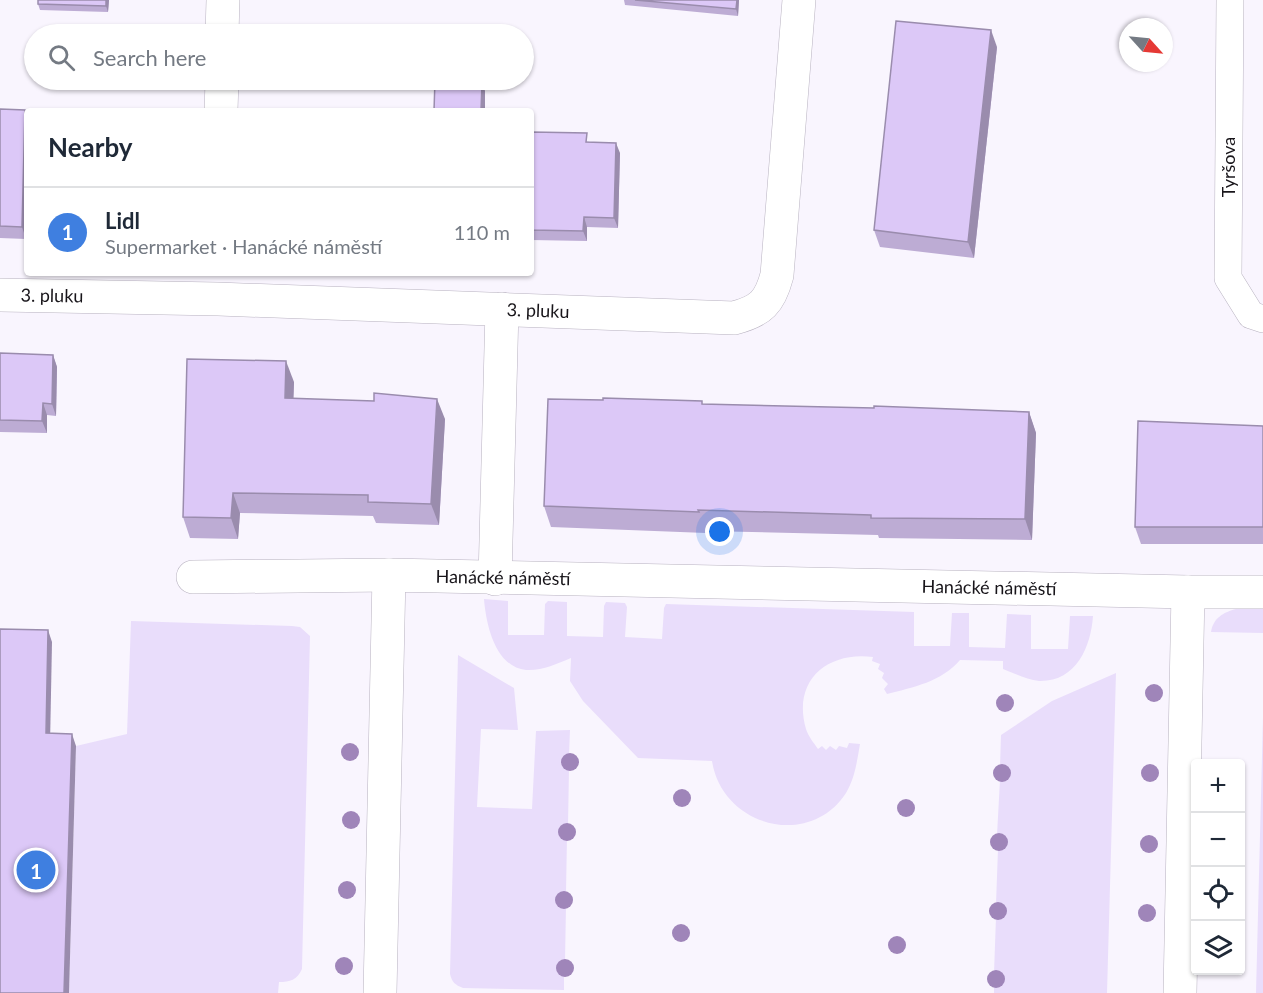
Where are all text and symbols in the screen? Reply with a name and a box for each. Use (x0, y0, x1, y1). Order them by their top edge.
north arrow (1119, 18, 1173, 72)
search box (24, 24, 534, 90)
icon: search (45, 41, 78, 74)
text: Search here (93, 44, 206, 71)
text: Nearby (48, 131, 133, 163)
street label: Tyršova (1217, 137, 1239, 197)
text: Lidl (105, 207, 140, 234)
text: 1 (62, 220, 73, 244)
text: 110 m (454, 220, 510, 244)
text: Supermarket · Hanácké náměstí (105, 234, 382, 258)
street label: 3. pluku (20, 283, 84, 307)
street label: 3. pluku (506, 298, 570, 322)
your location (705, 517, 734, 546)
street label: Hanácké náměstí (435, 565, 572, 589)
street label: Hanácké náměstí (921, 575, 1058, 599)
map controls (1191, 759, 1245, 975)
button: + (1191, 759, 1245, 813)
button: − (1191, 813, 1245, 867)
pin: 1 (16, 848, 56, 892)
button: locate (1191, 867, 1245, 921)
button: layers (1191, 921, 1245, 975)

